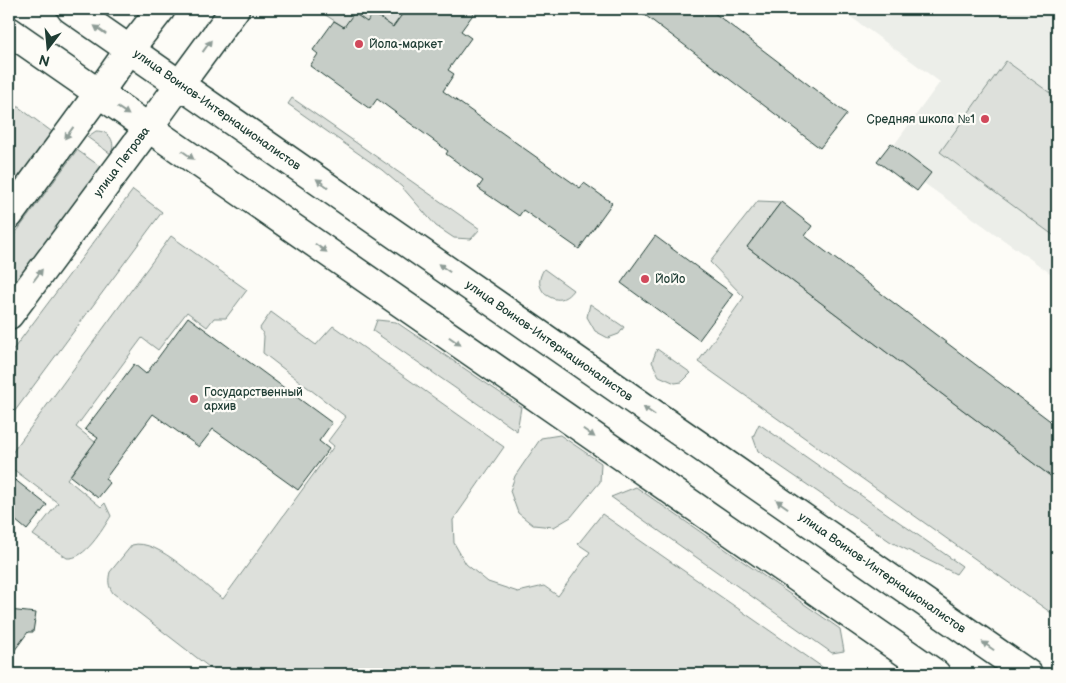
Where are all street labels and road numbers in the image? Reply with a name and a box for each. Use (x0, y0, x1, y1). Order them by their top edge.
street label: улица Воинов-Интернационалистов (131, 46, 304, 174)
street label: улица Петрова (91, 124, 153, 200)
street label: улица Воинов-Интернационалистов (463, 277, 636, 405)
street label: улица Воинов-Интернационалистов (796, 509, 969, 637)

